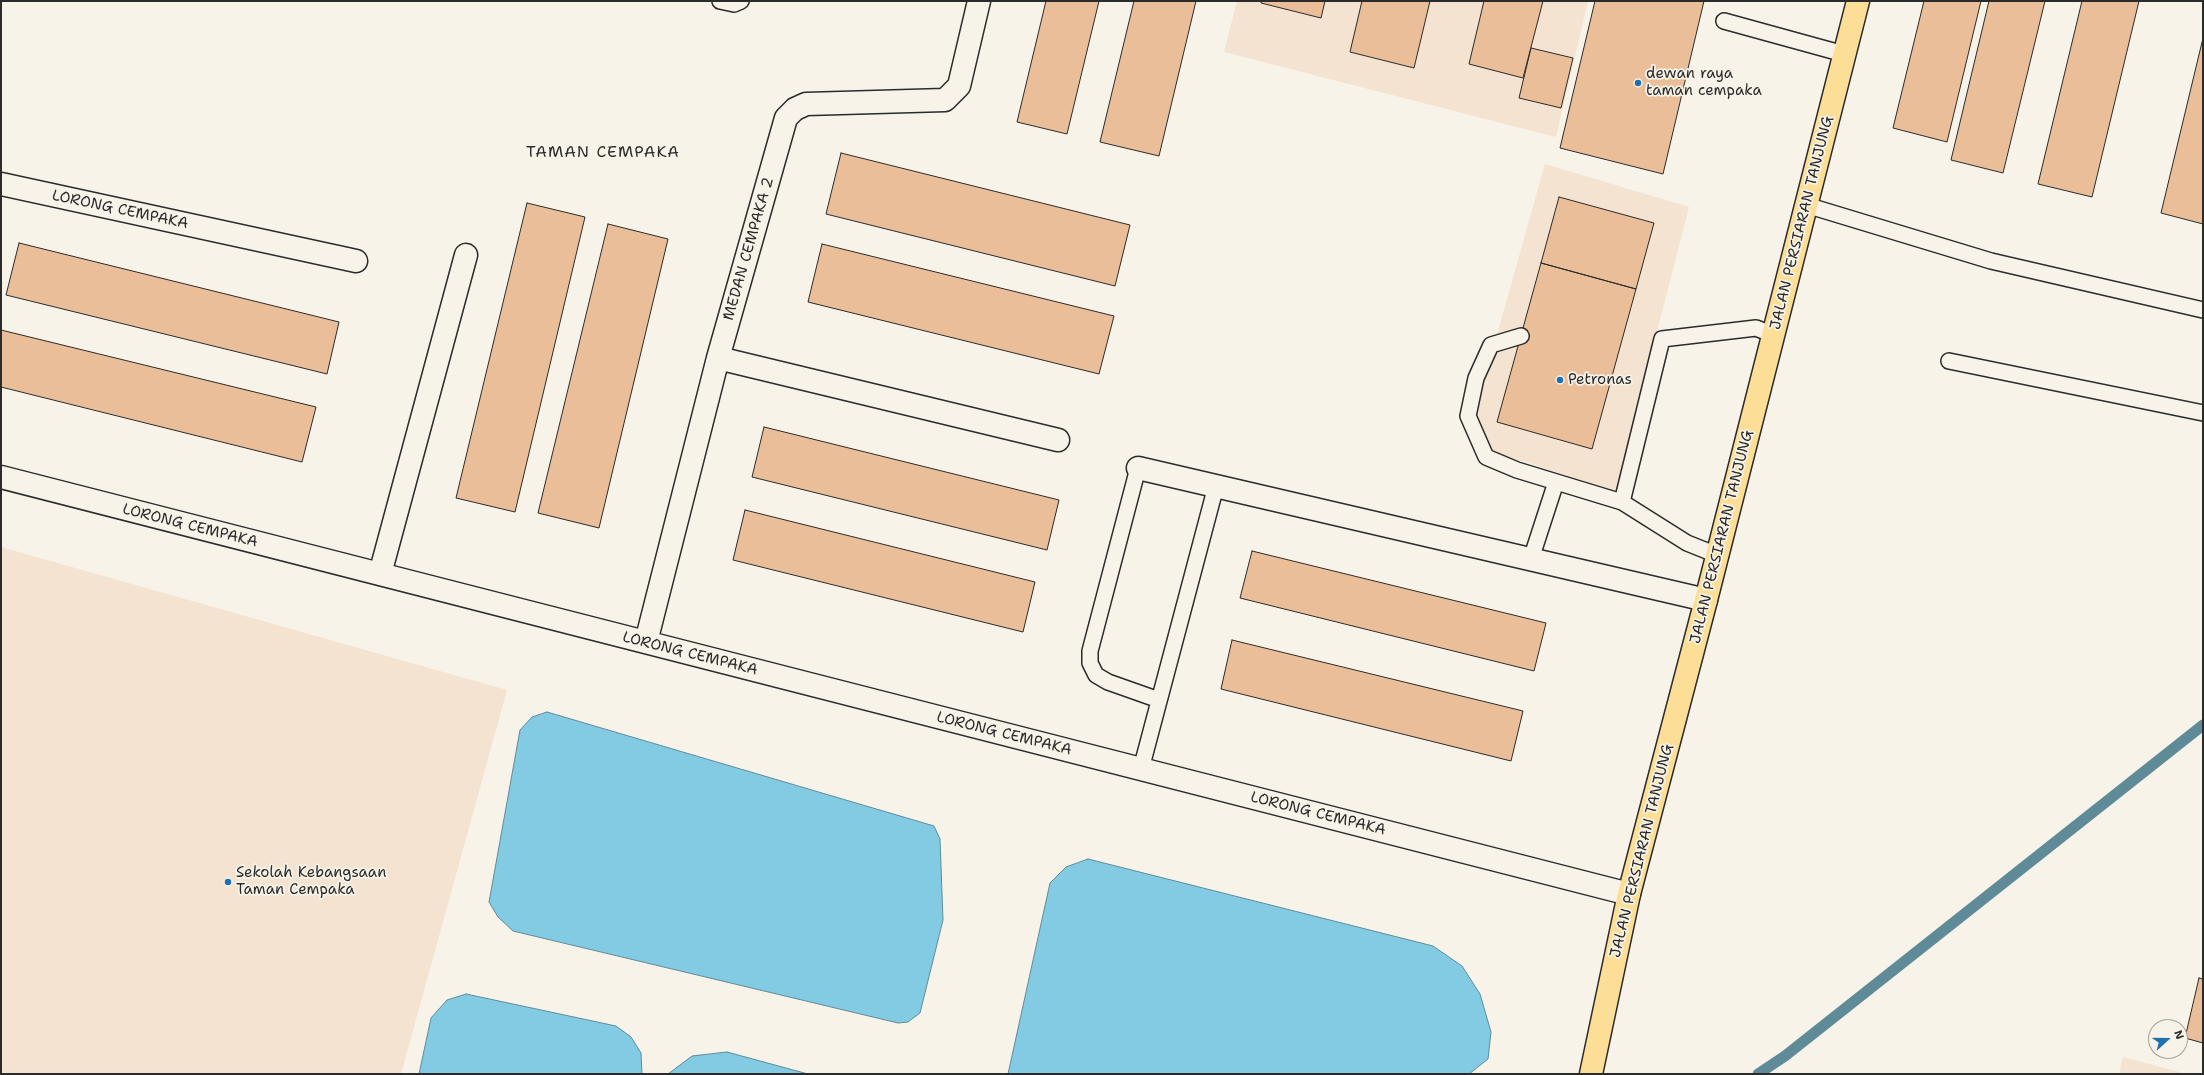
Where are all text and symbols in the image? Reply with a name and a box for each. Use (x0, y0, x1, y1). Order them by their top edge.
place label: dewan raya taman cempaka (1646, 65, 1762, 100)
marker: dewan raya taman cempaka (1633, 78, 1643, 88)
street label: JALAN PERSIARAN TANJUNG (1767, 114, 1837, 332)
district label: TAMAN CEMPAKA (526, 143, 680, 163)
street label: MEDAN CEMPAKA 2 (720, 175, 778, 323)
street label: LORONG CEMPAKA (50, 187, 190, 233)
place label: Petronas (1568, 371, 1632, 389)
marker: Petronas (1555, 375, 1565, 385)
street label: JALAN PERSIARAN TANJUNG (1687, 428, 1757, 646)
street label: LORONG CEMPAKA (120, 500, 260, 552)
street label: LORONG CEMPAKA (620, 628, 760, 680)
street label: LORONG CEMPAKA (934, 708, 1074, 760)
street label: JALAN PERSIARAN TANJUNG (1607, 742, 1677, 960)
street label: LORONG CEMPAKA (1248, 788, 1388, 840)
place label: Sekolah Kebangsaan Taman Cempaka (236, 864, 386, 899)
marker: Sekolah Kebangsaan Taman Cempaka (223, 877, 233, 887)
north arrow (2148, 1019, 2188, 1059)
text: N (2170, 1028, 2187, 1042)

